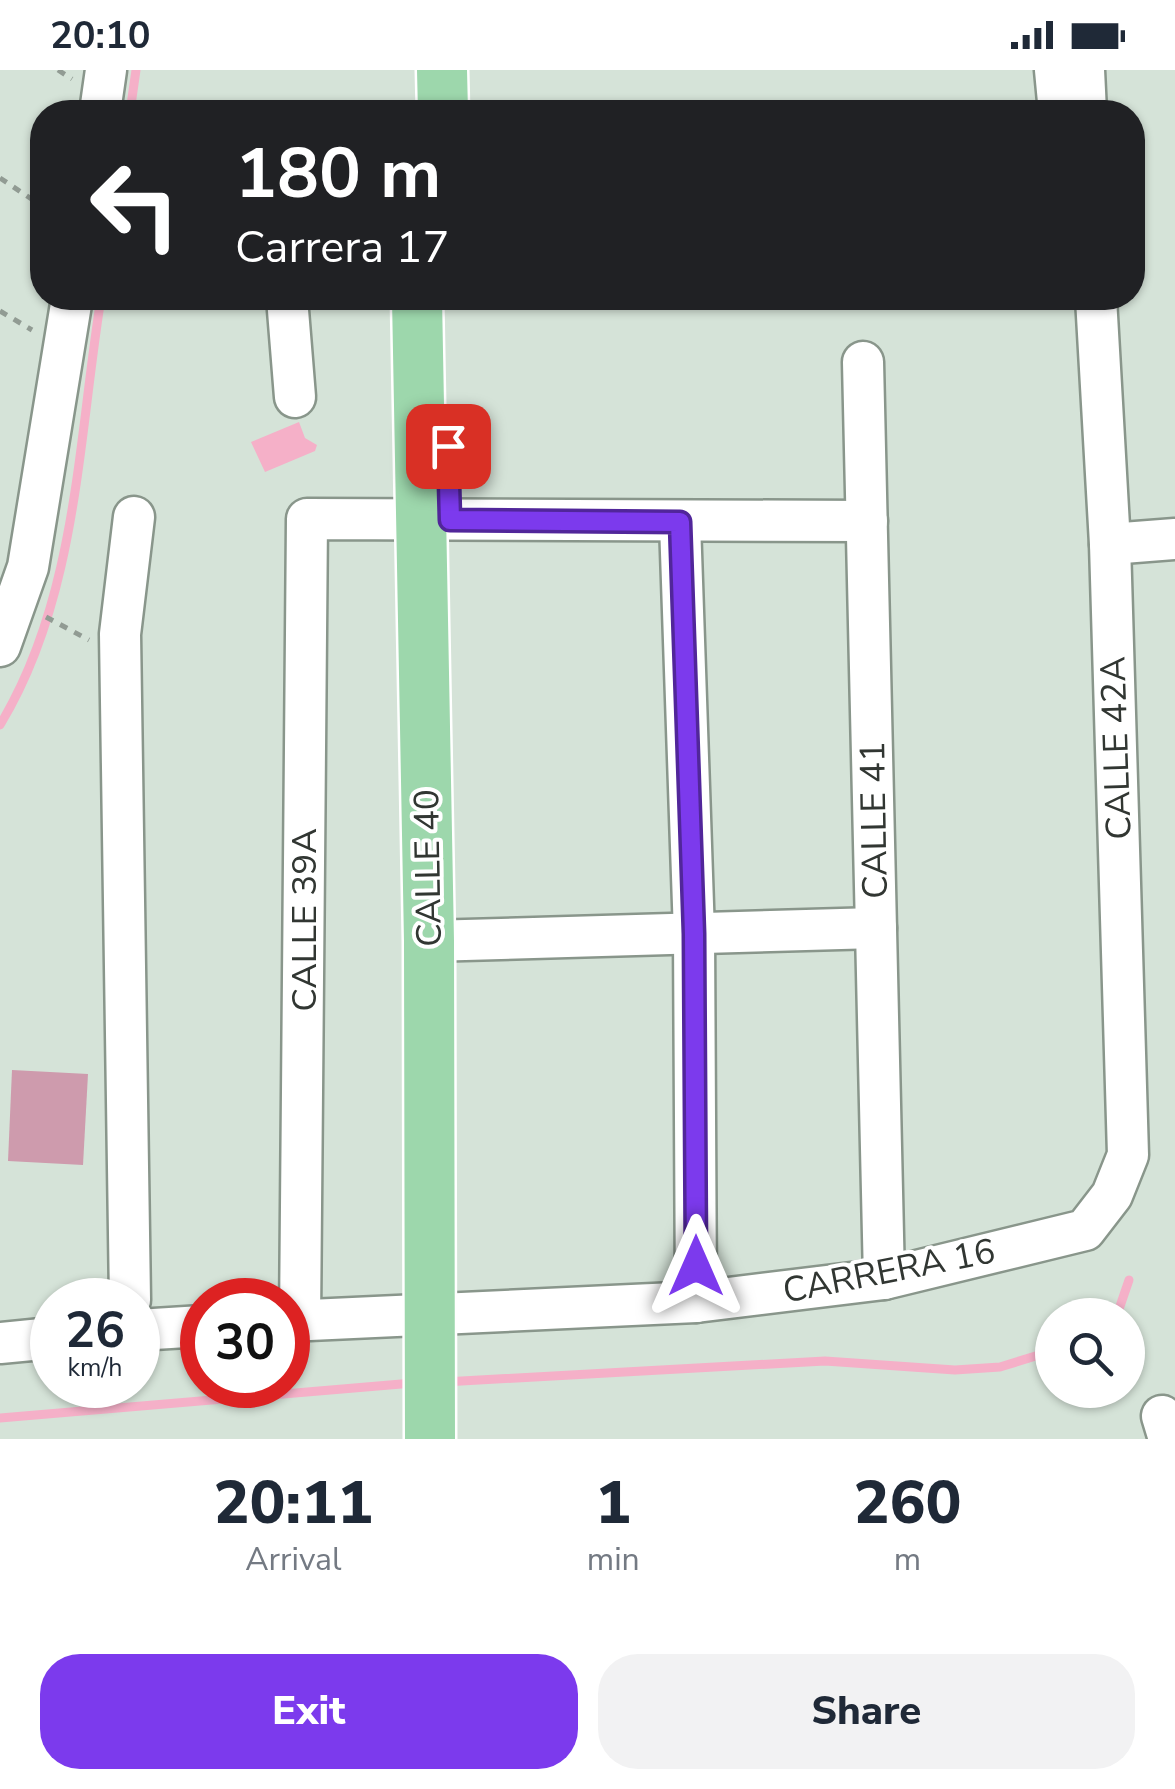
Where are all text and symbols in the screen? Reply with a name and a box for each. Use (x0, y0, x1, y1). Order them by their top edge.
text: 20:10 (50, 10, 151, 61)
text: 180 m (235, 126, 441, 222)
icon: left (70, 140, 200, 270)
text: Carrera 17 (235, 217, 450, 278)
pin (406, 404, 491, 489)
icon: arrive (421, 419, 476, 474)
street label: CALLE 42A (1089, 656, 1143, 840)
street label: CALLE 41 (849, 741, 899, 899)
street label: CALLE 40 (403, 789, 453, 947)
street label: CALLE 39A (281, 828, 328, 1012)
position arrow (644, 1214, 748, 1318)
street label: CARRERA 16 (779, 1227, 999, 1315)
speed limit sign: 30 (180, 1278, 310, 1408)
text: 26 (65, 1296, 125, 1365)
map controls (1035, 1298, 1145, 1408)
button: search (1035, 1298, 1145, 1408)
text: km/h (67, 1351, 123, 1385)
text: 20:11 (214, 1462, 373, 1544)
text: 1 (595, 1462, 631, 1544)
text: 260 (853, 1462, 961, 1544)
text: Arrival (245, 1538, 342, 1581)
text: min (587, 1538, 640, 1581)
text: m (894, 1538, 921, 1581)
button: Exit (40, 1654, 578, 1769)
button: Share (598, 1654, 1135, 1769)

